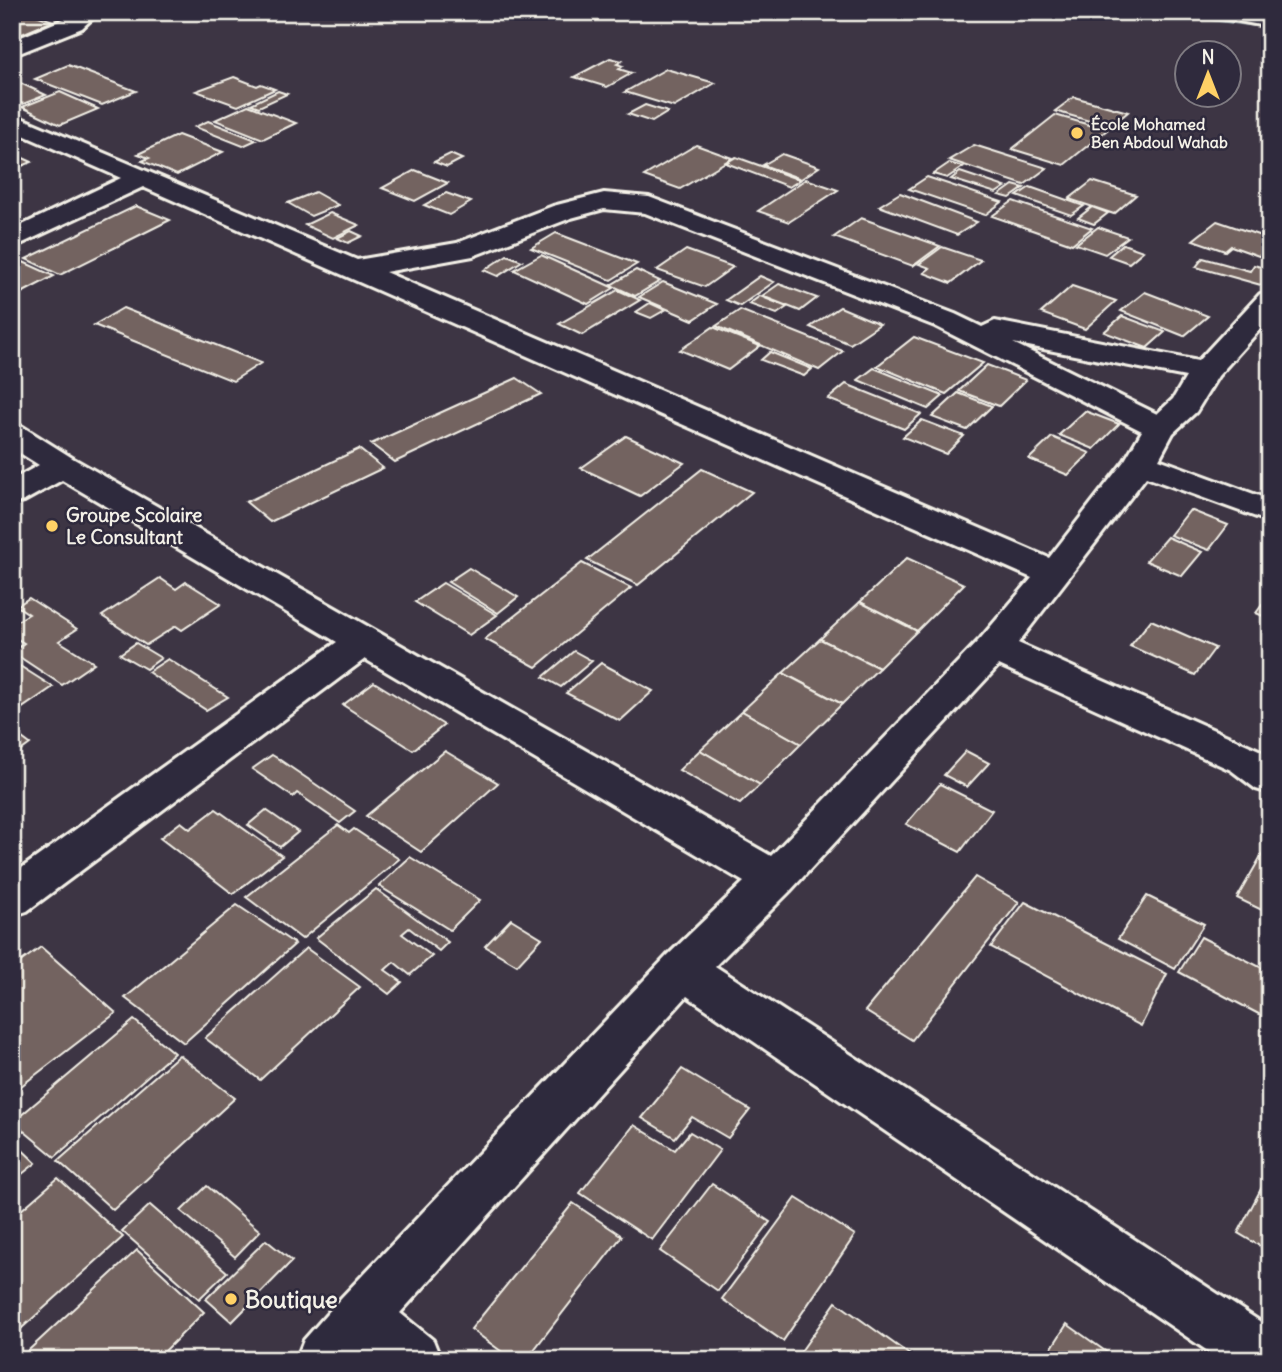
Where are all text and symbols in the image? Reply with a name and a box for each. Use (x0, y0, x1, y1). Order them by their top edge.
north arrow (1174, 38, 1244, 108)
text: N (1201, 45, 1215, 69)
place label: École Mohamed Ben Abdoul Wahab (1091, 114, 1228, 152)
marker: École Mohamed Ben Abdoul Wahab (1069, 125, 1085, 141)
place label: Groupe Scolaire Le Consultant (66, 503, 202, 549)
marker: Groupe Scolaire Le Consultant (44, 518, 60, 534)
place label: Boutique (245, 1285, 338, 1314)
marker: Boutique (223, 1291, 239, 1307)

